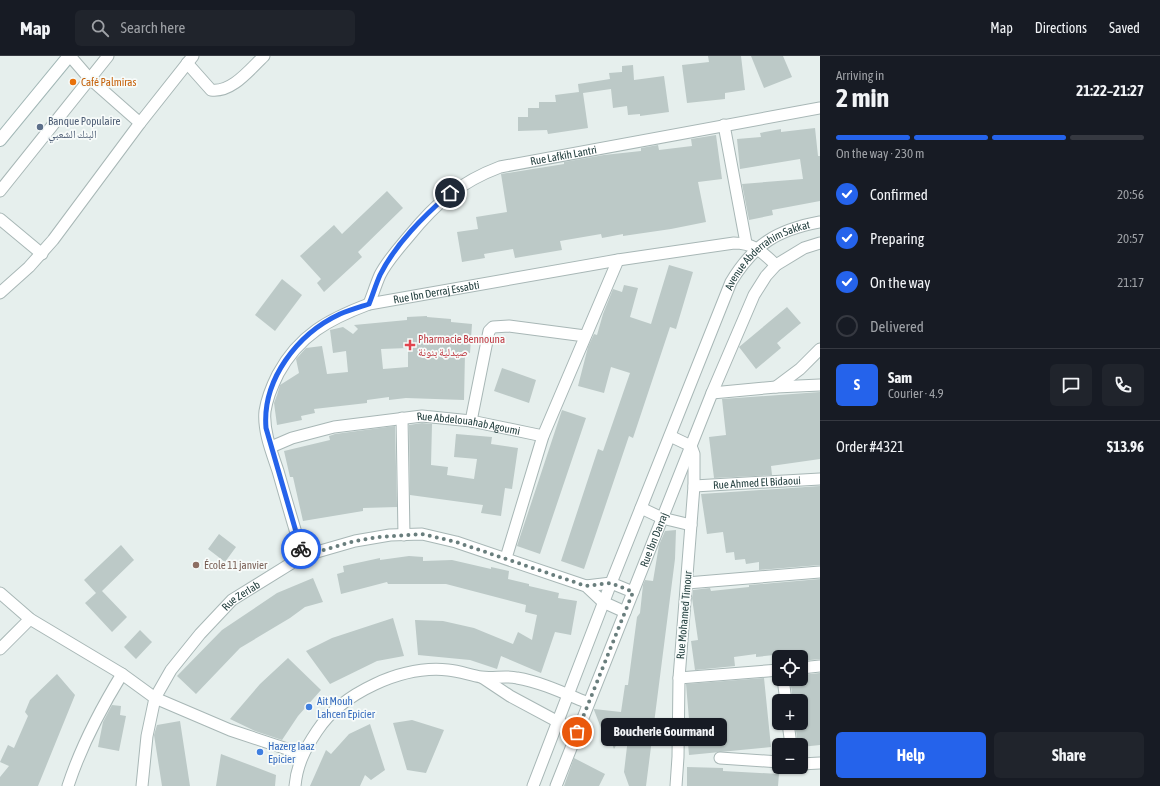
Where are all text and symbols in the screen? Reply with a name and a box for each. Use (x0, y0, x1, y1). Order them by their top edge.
search box (75, 10, 355, 46)
text: Map (20, 17, 51, 39)
icon: search (89, 17, 111, 39)
text: Search here (121, 19, 185, 36)
text: Map (990, 20, 1013, 36)
text: Directions (1035, 20, 1087, 36)
text: Saved (1109, 20, 1140, 36)
text: Arriving in (836, 68, 884, 83)
place label: Café Palmiras (81, 76, 136, 88)
marker: Café Palmiras (68, 77, 78, 87)
text: 21:22–21:27 (1076, 82, 1144, 99)
text: 2 min (836, 83, 889, 113)
place label: Banque Populaire البنك الشعبي (48, 115, 120, 143)
marker: Banque Populaire البنك الشعبي (35, 122, 45, 132)
street label: Rue Lafkih Lantri (529, 143, 598, 167)
text: On the way · 230 m (836, 146, 924, 161)
pin (433, 176, 467, 210)
icon: home (439, 182, 461, 204)
icon: check (836, 183, 858, 205)
text: Confirmed (870, 186, 928, 203)
text: 20:56 (1117, 187, 1144, 202)
street label: Avenue Abderrahim Sakkat (722, 218, 811, 292)
icon: check (836, 227, 858, 249)
text: Preparing (870, 230, 924, 247)
text: 20:57 (1117, 231, 1144, 246)
icon: check (836, 271, 858, 293)
text: On the way (870, 274, 931, 291)
text: 21:17 (1117, 275, 1144, 290)
street label: Rue Ibn Derraj Essabti (392, 279, 480, 306)
text: Delivered (870, 318, 924, 335)
place label: Pharmacie Bennouna صيدلية بنونة (418, 333, 505, 358)
marker: Pharmacie Bennouna صيدلية بنونة (405, 340, 415, 350)
button: chat (1050, 364, 1092, 406)
button: phone (1102, 364, 1144, 406)
text: Sam (888, 369, 912, 386)
text: S (854, 376, 860, 393)
text: Courier · 4.9 (888, 386, 944, 401)
street label: Rue Abdelouahab Agoumi (416, 410, 521, 437)
text: Order #4321 (836, 438, 904, 455)
text: $13.96 (1107, 438, 1144, 455)
street label: Rue Ahmed El Bidaoui (713, 474, 801, 491)
street label: Rue Ibn Darraj (638, 511, 670, 569)
courier (281, 529, 321, 569)
icon: bike (290, 538, 312, 560)
place label: École 11 janvier (204, 559, 268, 571)
marker: École 11 janvier (191, 560, 201, 570)
street label: Rue Mohamed Timour (674, 570, 694, 660)
street label: Rue ZerIab (219, 578, 262, 613)
map controls (772, 650, 808, 774)
button: locate (772, 650, 808, 686)
button: + (772, 694, 808, 730)
place label: Ait Mouh Lahcen Epicier (317, 695, 376, 720)
marker: Ait Mouh Lahcen Epicier (304, 702, 314, 712)
pin (560, 715, 594, 749)
callout: Boucherie Gourmand (601, 718, 727, 746)
icon: bag (566, 721, 588, 743)
text: Boucherie Gourmand (613, 724, 715, 739)
button: Help (836, 732, 986, 778)
button: Share (994, 732, 1144, 778)
button: − (772, 738, 808, 774)
place label: Hazerg Iaaz Epicier (268, 740, 315, 765)
marker: Hazerg Iaaz Epicier (255, 747, 265, 757)

